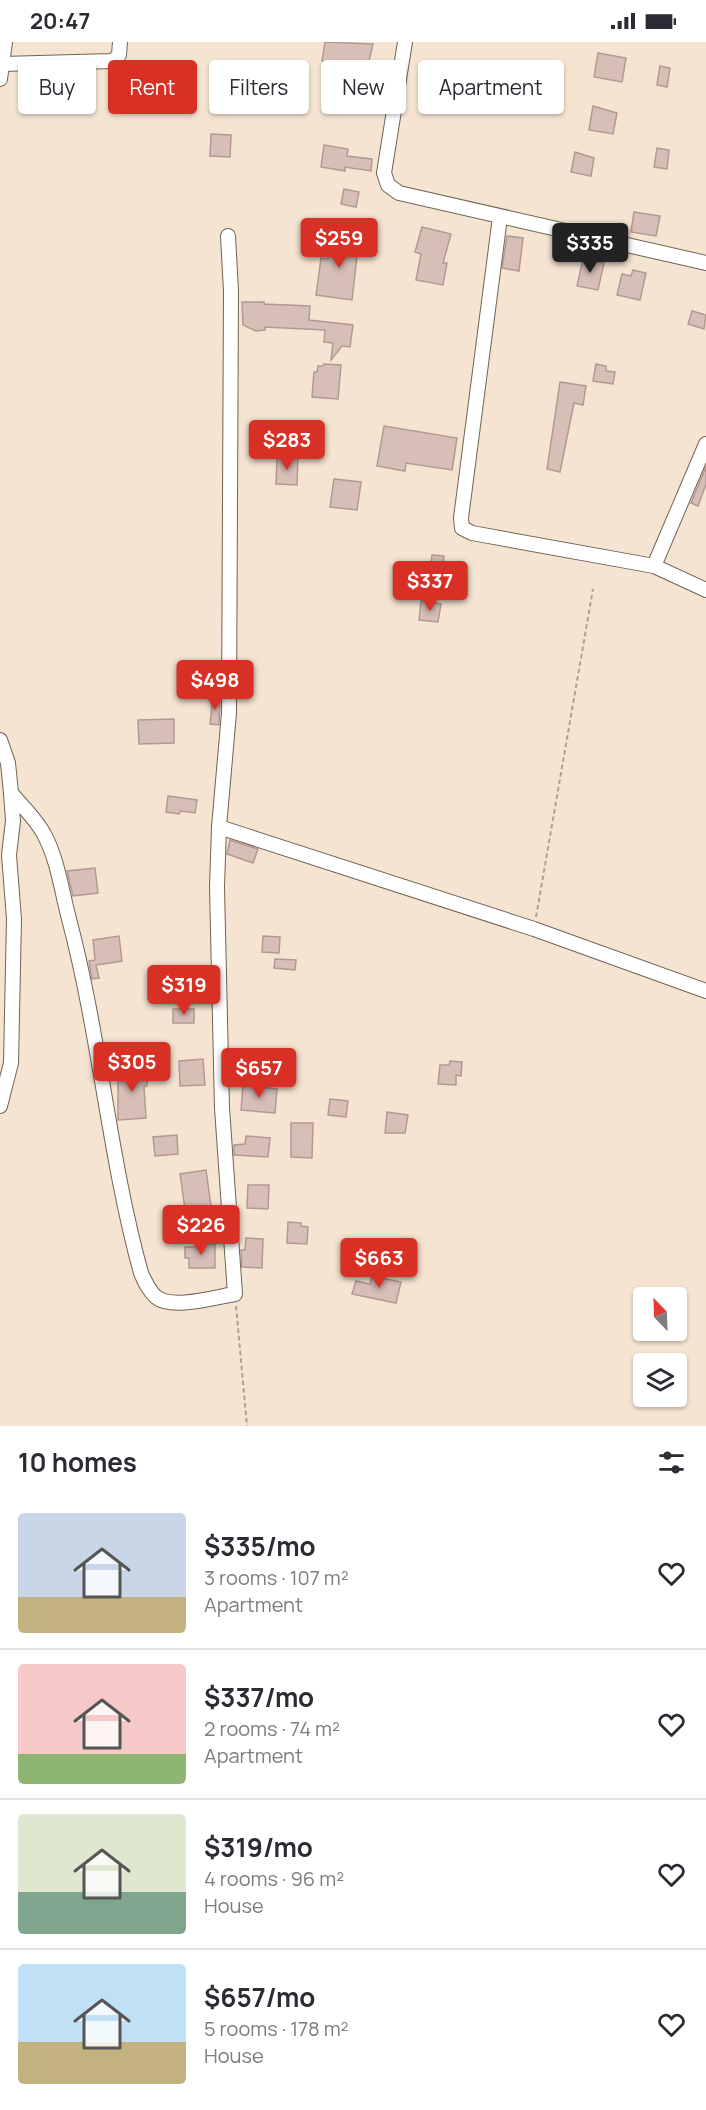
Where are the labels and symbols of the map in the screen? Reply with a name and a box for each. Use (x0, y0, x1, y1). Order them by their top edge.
pin: $259 (303, 218, 375, 269)
pin: $335 (554, 223, 626, 274)
pin: $283 (251, 420, 323, 471)
pin: $337 (394, 561, 466, 612)
pin: $498 (179, 660, 251, 711)
pin: $319 (148, 965, 220, 1016)
pin: $305 (96, 1042, 168, 1093)
pin: $657 (223, 1048, 295, 1099)
pin: $226 (165, 1205, 237, 1256)
pin: $663 (343, 1238, 415, 1289)
north arrow (633, 1287, 687, 1341)

